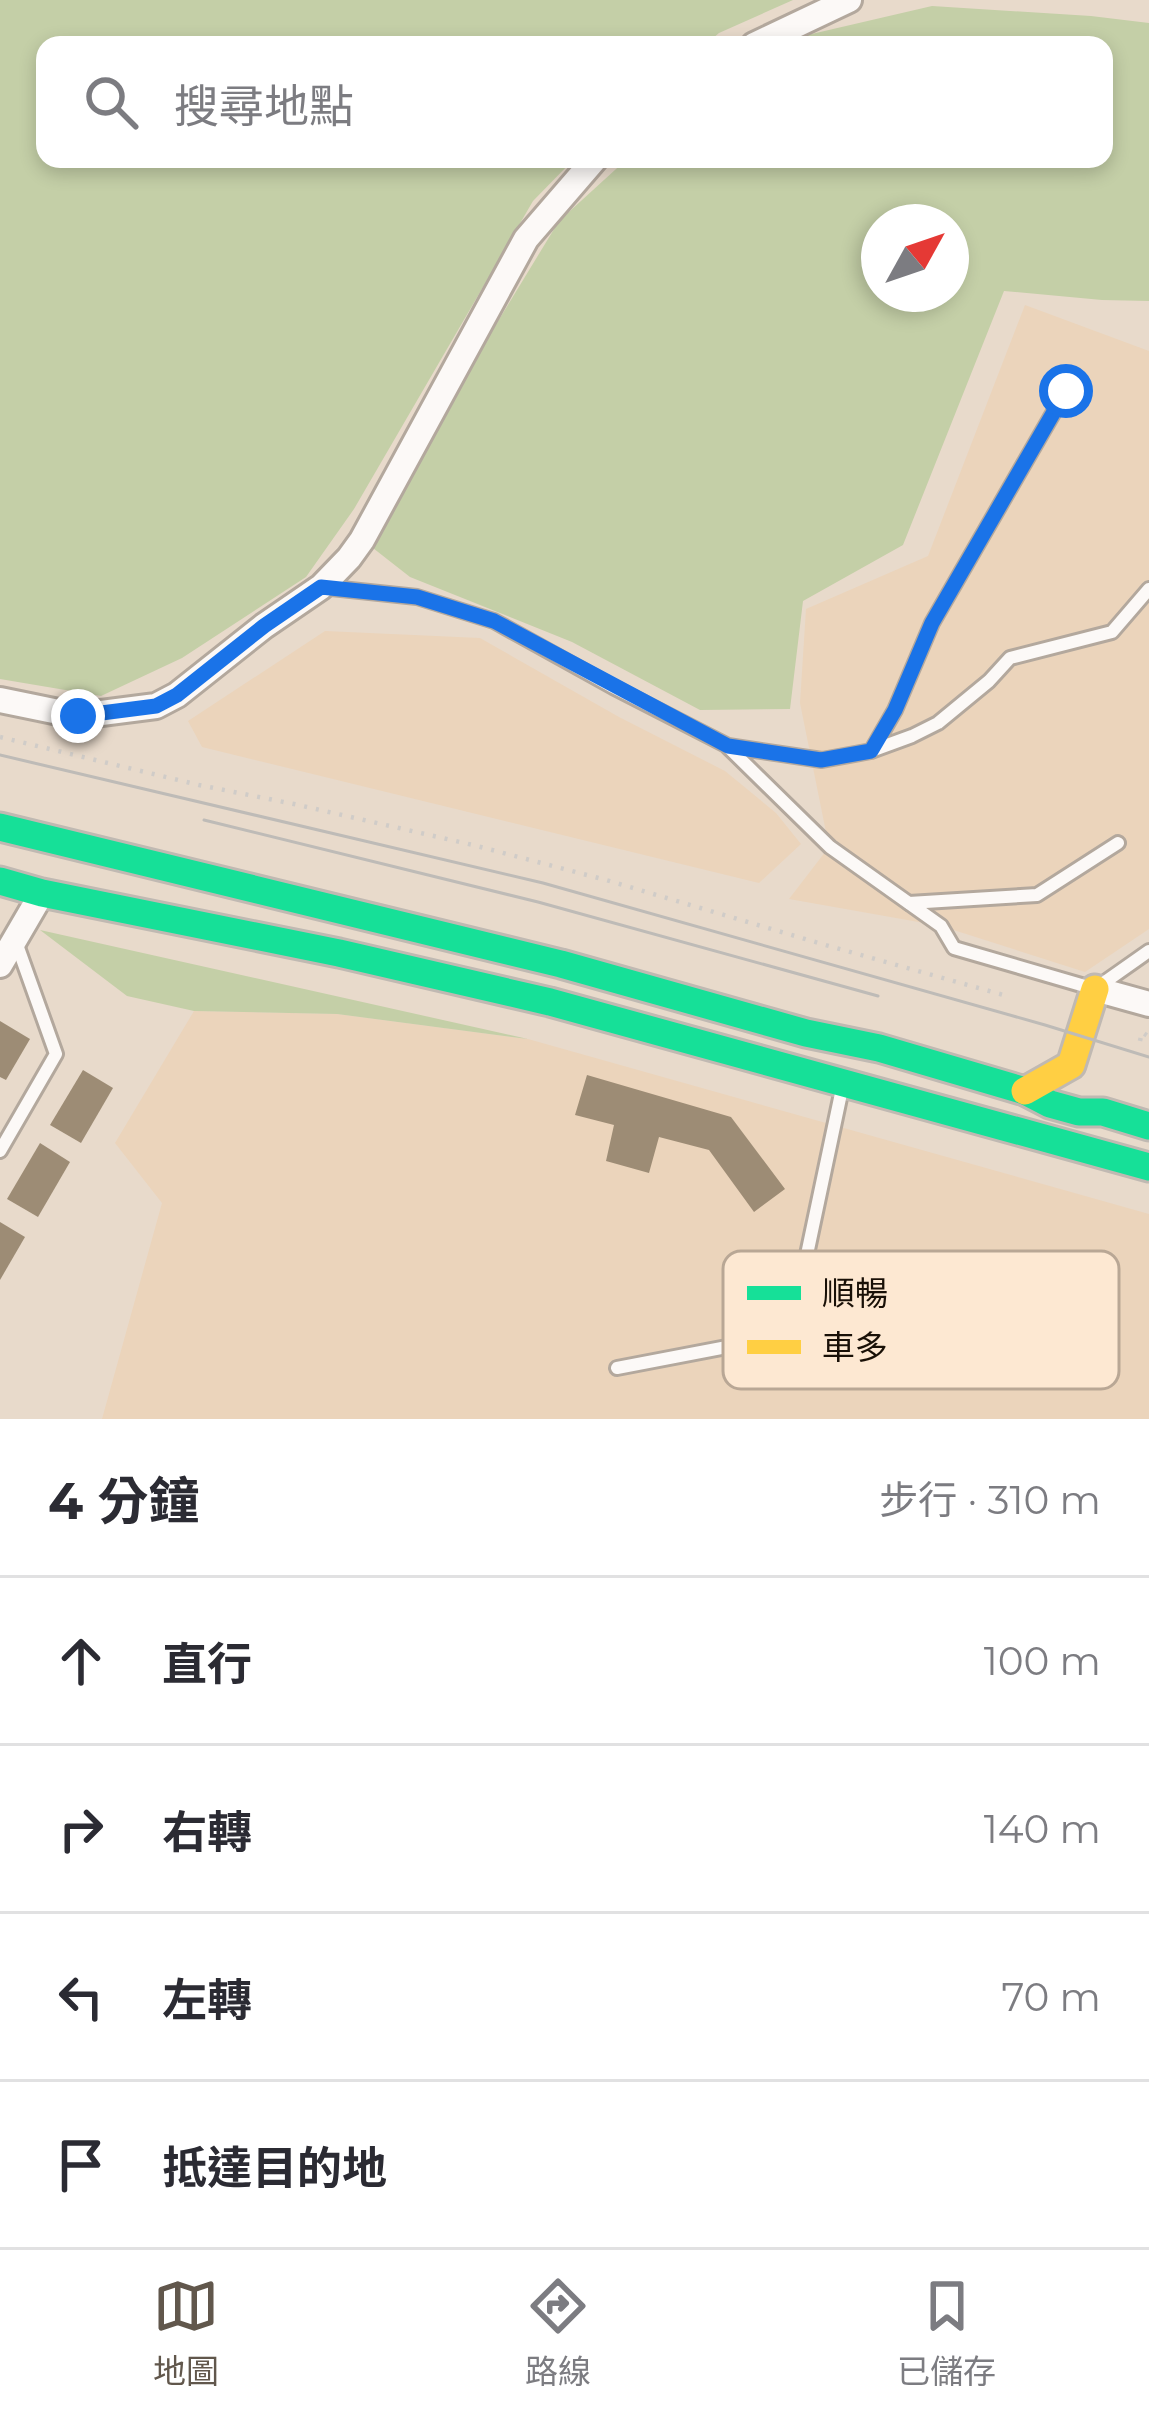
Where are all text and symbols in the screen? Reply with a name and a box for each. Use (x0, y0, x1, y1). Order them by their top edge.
search box (36, 36, 1113, 168)
icon: search (78, 69, 144, 135)
text: 搜尋地點 (174, 78, 354, 133)
north arrow (861, 204, 969, 312)
route start (1039, 364, 1093, 418)
route end (51, 689, 105, 743)
legend (723, 1251, 1119, 1389)
text: 順暢 (822, 1273, 888, 1313)
text: 車多 (822, 1327, 888, 1367)
text: 4 分鐘 (48, 1470, 200, 1532)
text: 步行 · 310 m (879, 1476, 1101, 1524)
icon: ahead (48, 1628, 114, 1694)
text: 直行 (162, 1636, 252, 1691)
text: 100 m (984, 1637, 1101, 1685)
icon: right (48, 1796, 114, 1862)
text: 右轉 (162, 1804, 252, 1859)
text: 140 m (984, 1805, 1101, 1853)
icon: left (48, 1964, 114, 2030)
text: 左轉 (162, 1972, 252, 2027)
text: 70 m (1001, 1973, 1101, 2021)
icon: arrive (48, 2132, 114, 2198)
text: 抵達目的地 (162, 2140, 387, 2195)
tab: 地圖 (153, 2273, 219, 2393)
tab: 路線 (525, 2273, 591, 2393)
tab: 已儲存 (897, 2273, 996, 2393)

